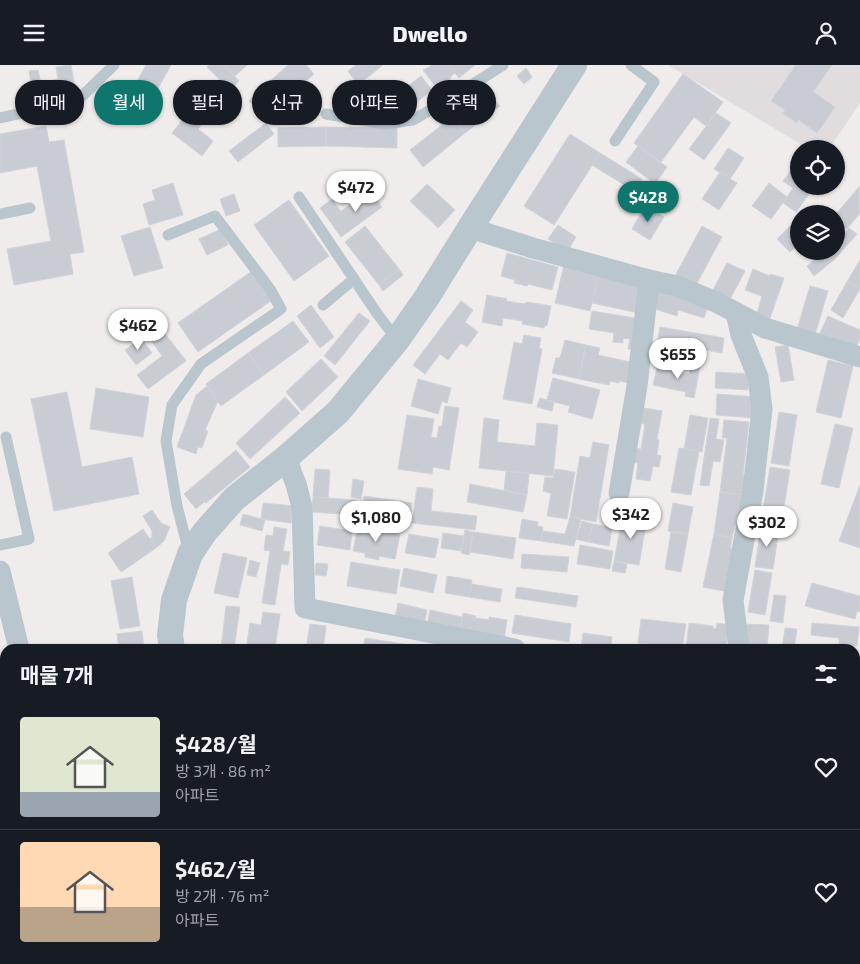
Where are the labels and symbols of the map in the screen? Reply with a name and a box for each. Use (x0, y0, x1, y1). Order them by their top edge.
pin: $472 (326, 171, 386, 213)
pin: $428 (618, 181, 678, 223)
pin: $462 (108, 309, 168, 351)
pin: $655 (648, 337, 708, 380)
pin: $342 (601, 497, 661, 540)
pin: $1,080 (335, 501, 417, 543)
pin: $302 (737, 505, 797, 548)

